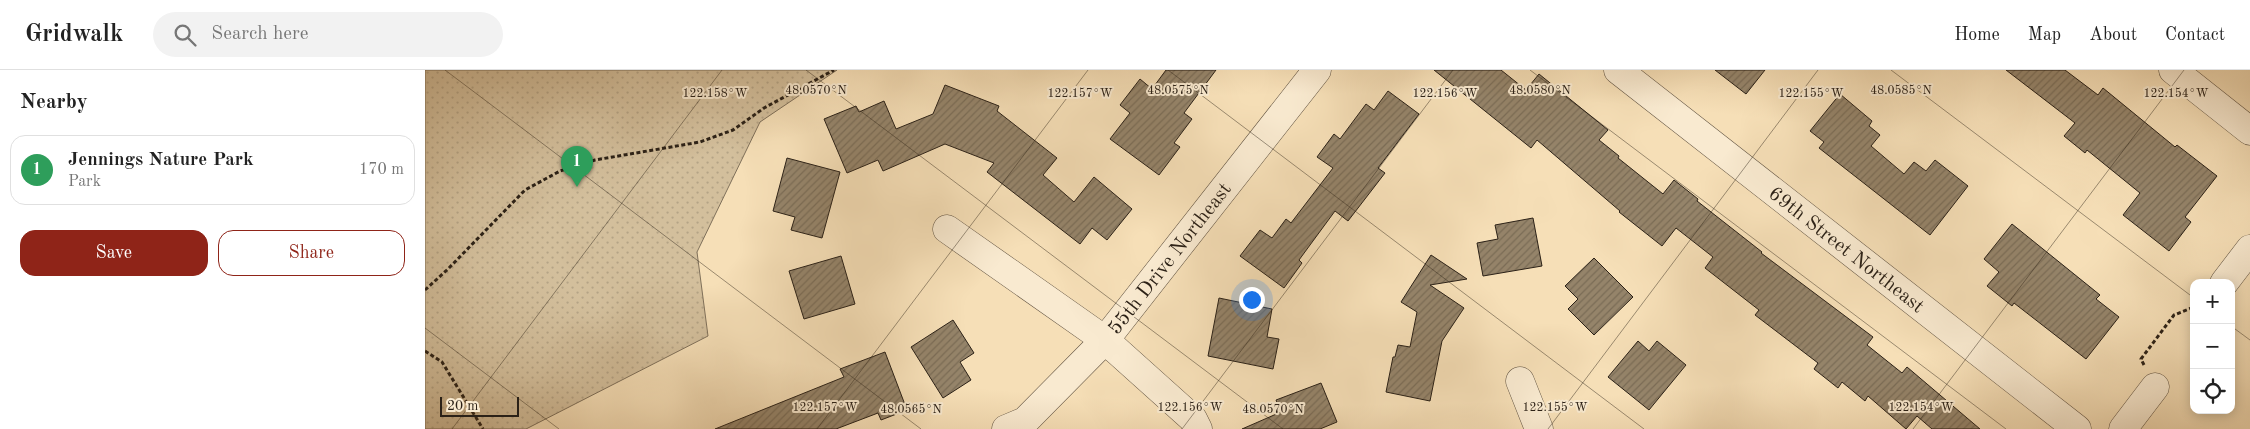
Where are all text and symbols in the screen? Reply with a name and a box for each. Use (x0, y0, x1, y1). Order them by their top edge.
search box (153, 12, 503, 57)
icon: search (171, 21, 199, 49)
text: Gridwalk (25, 23, 123, 47)
text: Search here (211, 25, 309, 44)
text: Home (1954, 26, 2000, 44)
text: Map (2028, 26, 2061, 44)
text: About (2089, 26, 2137, 44)
text: Contact (2165, 26, 2225, 44)
text: 48.0570°N (785, 84, 847, 97)
text: 48.0575°N (1147, 84, 1209, 97)
text: 48.0580°N (1509, 84, 1571, 97)
text: 48.0585°N (1870, 84, 1932, 97)
text: 122.158°W (683, 87, 748, 100)
text: 122.157°W (1048, 87, 1113, 100)
text: 122.156°W (1413, 87, 1478, 100)
text: 122.155°W (1779, 87, 1844, 100)
text: 122.154°W (2144, 87, 2209, 100)
text: Nearby (20, 92, 88, 113)
pin: 1 (561, 146, 593, 187)
text: Jennings Nature Park (68, 151, 254, 170)
text: 1 (32, 162, 42, 178)
text: 170 m (359, 162, 404, 178)
text: Park (68, 174, 101, 190)
street label: 55th Drive Northeast (1105, 180, 1236, 339)
street label: 69th Street Northeast (1764, 184, 1927, 317)
button: Save (20, 230, 208, 276)
button: Share (218, 230, 405, 276)
map controls (2190, 279, 2235, 414)
button: + (2190, 279, 2235, 324)
your location (1239, 287, 1265, 313)
button: − (2190, 324, 2235, 369)
button: locate (2190, 369, 2235, 414)
scale bar (440, 394, 519, 417)
text: 20 m (447, 399, 478, 413)
text: 122.157°W (793, 401, 858, 414)
text: 122.156°W (1158, 401, 1223, 414)
text: 122.155°W (1523, 401, 1588, 414)
text: 122.154°W (1889, 401, 1954, 414)
text: 48.0565°N (880, 403, 942, 416)
text: 48.0570°N (1242, 403, 1304, 416)

